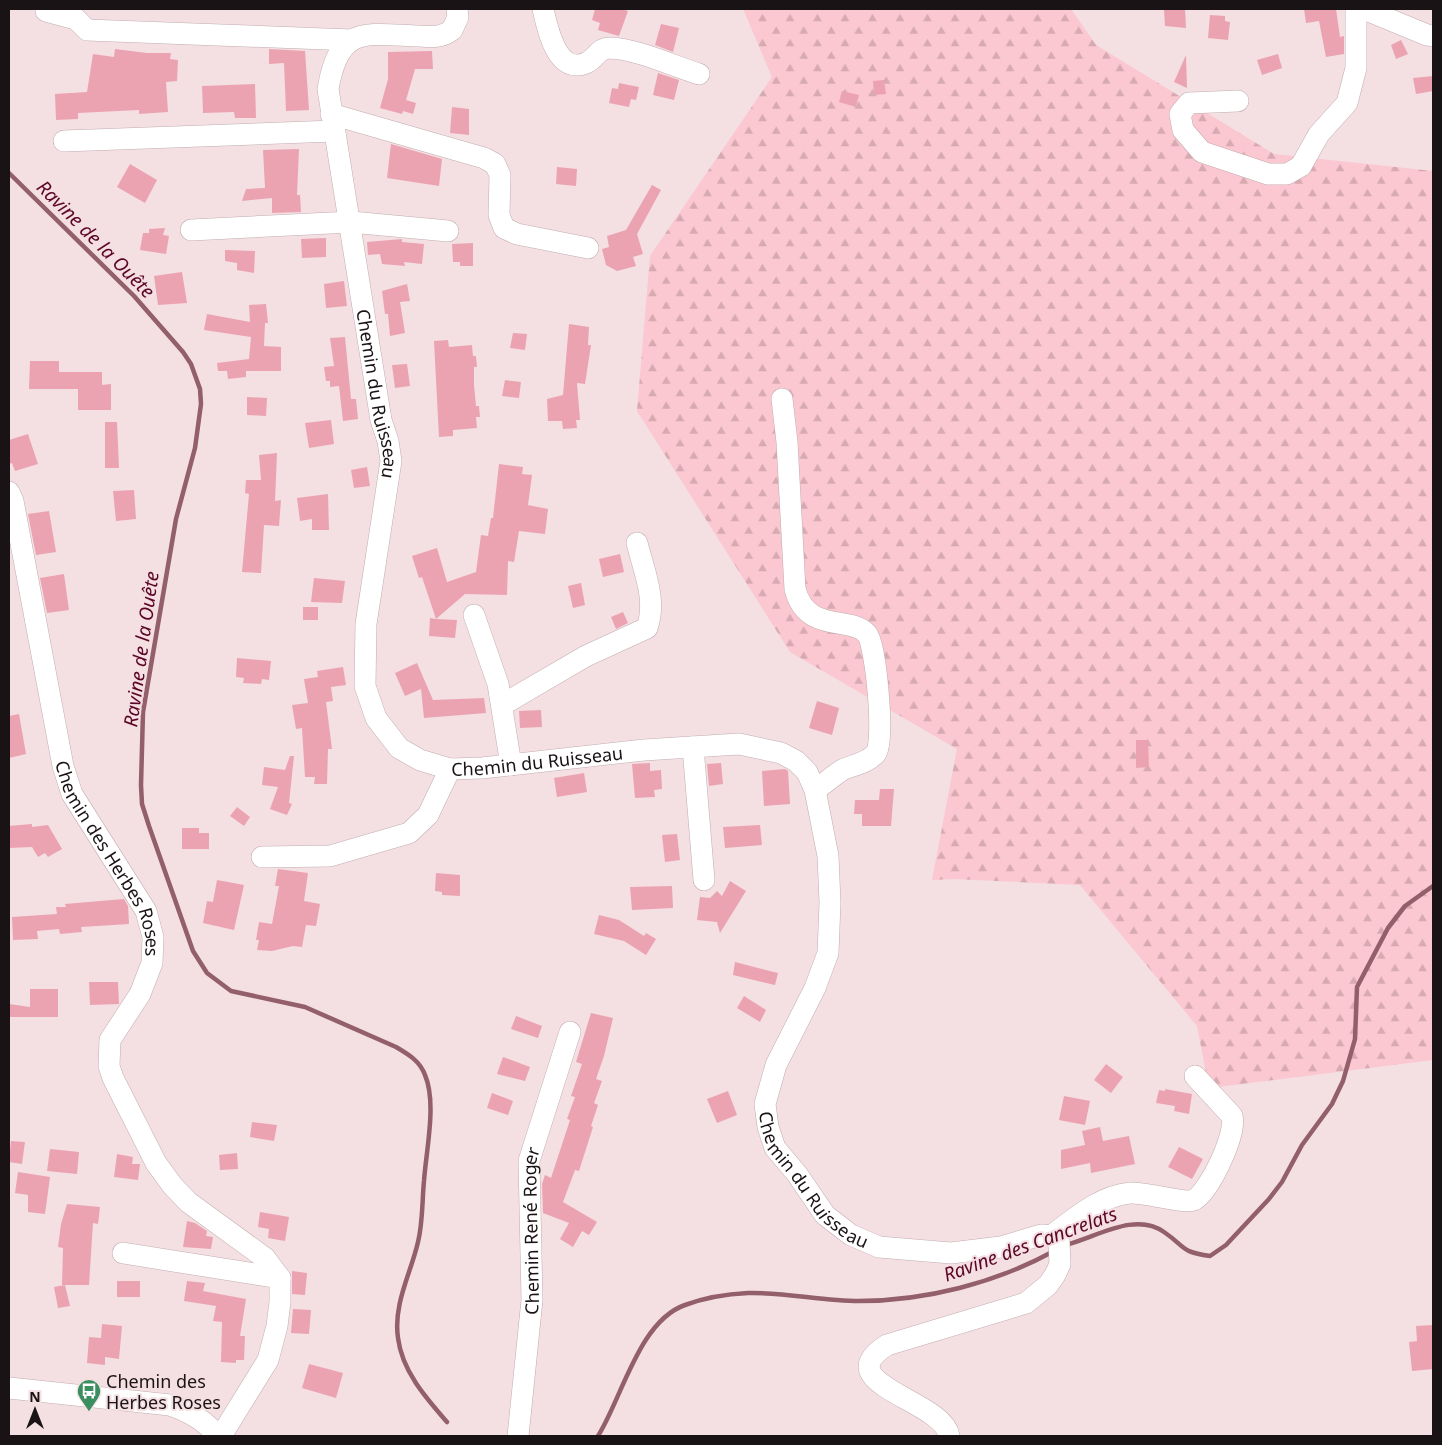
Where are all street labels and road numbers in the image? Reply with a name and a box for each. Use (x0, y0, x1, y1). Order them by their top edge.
street label: Chemin du Ruisseau (351, 307, 403, 480)
street label: Chemin du Ruisseau (451, 740, 624, 781)
street label: Chemin des Herbes Roses (50, 757, 165, 957)
street label: Chemin du Ruisseau (754, 1110, 872, 1253)
street label: Chemin René Roger (517, 1143, 545, 1316)

